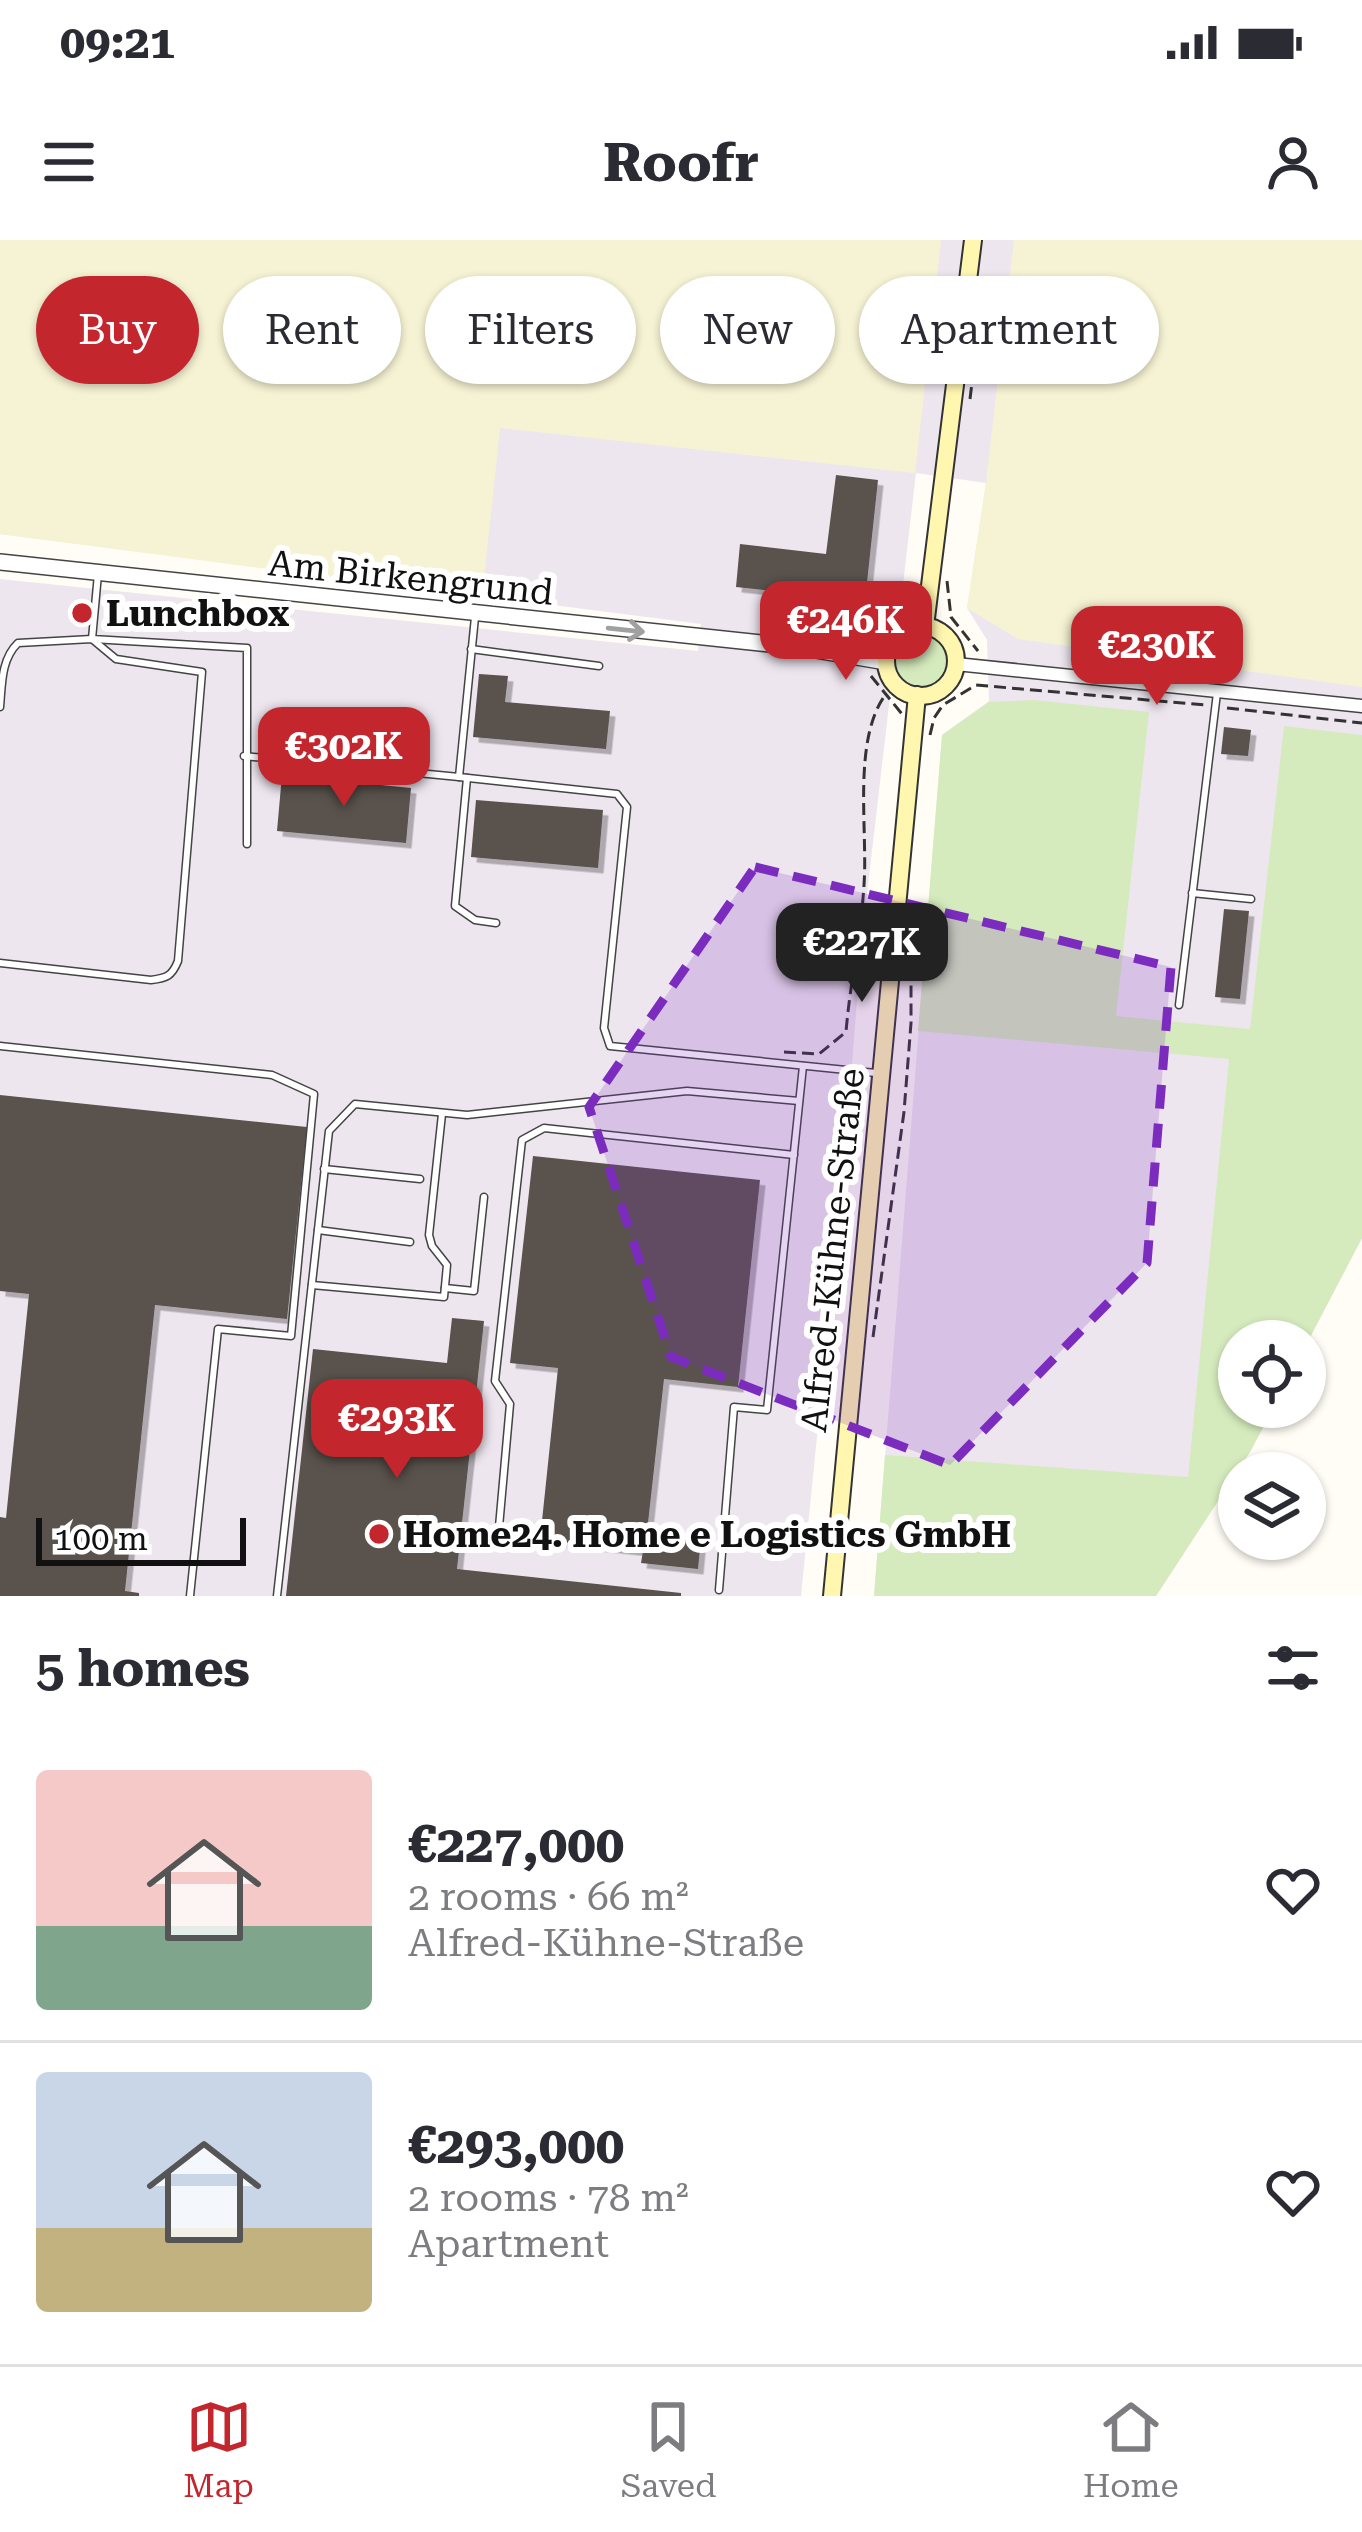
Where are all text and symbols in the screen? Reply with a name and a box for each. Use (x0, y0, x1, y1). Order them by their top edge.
text: 09:21 (60, 16, 175, 69)
icon: menu (36, 129, 102, 195)
icon: person (1260, 129, 1326, 195)
text: Roofr (603, 131, 759, 194)
chip: Buy (36, 276, 199, 384)
chip: Rent (223, 276, 401, 384)
chip: Filters (425, 276, 636, 384)
chip: New (660, 276, 835, 384)
chip: Apartment (859, 276, 1159, 384)
street label: Am Birkengrund (266, 542, 555, 614)
pin: €246K (762, 581, 930, 683)
place label: Lunchbox (106, 593, 289, 635)
text: €246K (787, 597, 905, 643)
marker: Lunchbox (69, 600, 95, 626)
pin: €230K (1073, 606, 1241, 708)
one-way arrow (605, 619, 644, 641)
text: €230K (1098, 622, 1216, 668)
pin: €302K (260, 707, 428, 809)
text: €302K (285, 723, 403, 769)
pin: €227K (778, 903, 946, 1005)
text: €227K (803, 919, 921, 965)
street label: Alfred-Kühne-Straße (793, 1066, 873, 1434)
map controls (1218, 1320, 1326, 1560)
button: locate (1218, 1320, 1326, 1428)
pin: €293K (313, 1379, 481, 1481)
text: €293K (338, 1395, 456, 1441)
button: layers (1218, 1452, 1326, 1560)
scale bar (36, 1512, 246, 1565)
place label: Home24. Home e Logistics GmbH (403, 1514, 1011, 1556)
text: 100 m (54, 1519, 148, 1558)
marker: Home24. Home e Logistics GmbH (366, 1521, 392, 1547)
icon: filters (1260, 1635, 1326, 1701)
text: 5 homes (36, 1639, 250, 1698)
text: €227,000 (408, 1815, 624, 1874)
icon: home (132, 1818, 276, 1962)
icon: heart (1260, 1857, 1326, 1923)
text: 2 rooms · 66 m² (408, 1874, 689, 1920)
text: Alfred-Kühne-Straße (408, 1920, 804, 1966)
text: €293,000 (408, 2116, 624, 2175)
icon: home (132, 2120, 276, 2264)
icon: heart (1260, 2159, 1326, 2225)
text: 2 rooms · 78 m² (408, 2175, 689, 2221)
text: Apartment (408, 2221, 609, 2267)
tab: Map (183, 2394, 254, 2505)
tab: Saved (621, 2394, 716, 2505)
tab: Home (1083, 2394, 1179, 2505)

